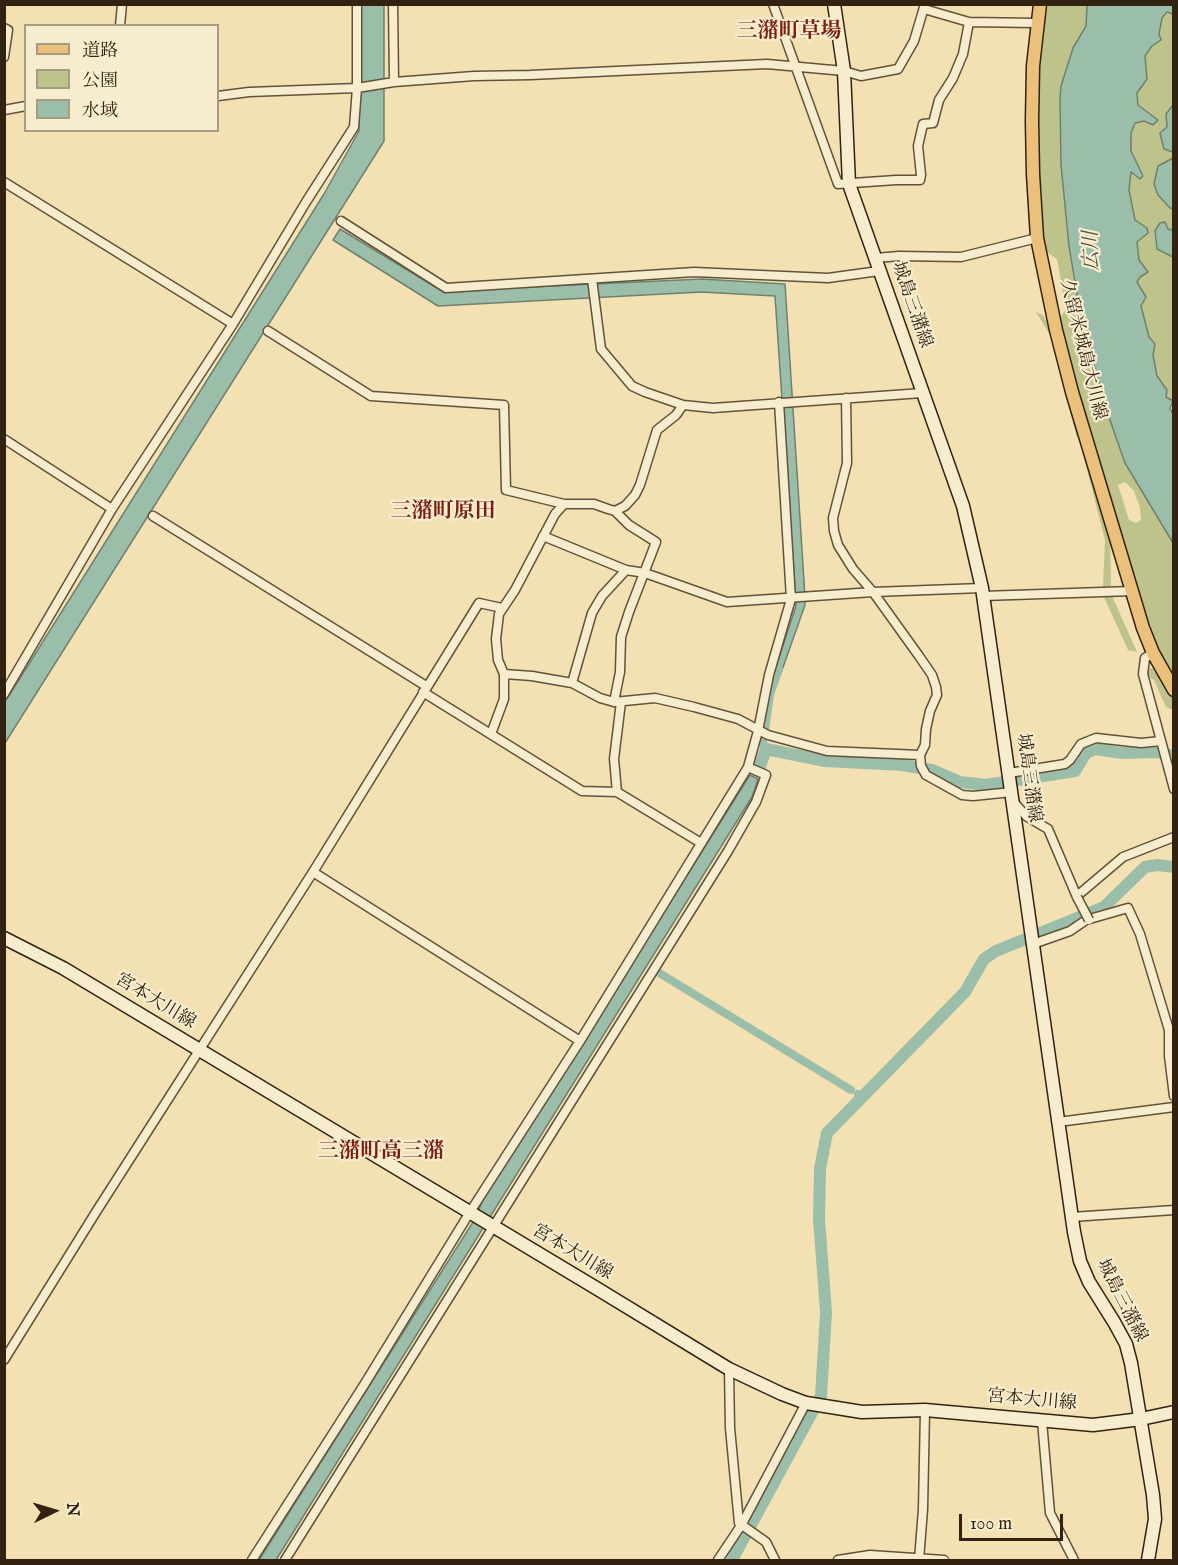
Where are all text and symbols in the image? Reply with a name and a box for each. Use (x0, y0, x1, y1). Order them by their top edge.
district label: 三潴町草場 (737, 20, 841, 46)
legend (24, 24, 219, 132)
text: 道路 (82, 40, 118, 63)
text: 公園 (82, 70, 118, 93)
text: 水域 (82, 100, 118, 123)
water label: 広川 (1080, 231, 1106, 271)
street label: 城島三潴線 (886, 259, 936, 351)
street label: 久留米城島大川線 (1054, 278, 1110, 422)
district label: 三潴町原田 (391, 500, 495, 526)
street label: 城島三潴線 (1011, 732, 1045, 824)
street label: 宮本大川線 (111, 970, 199, 1034)
district label: 三潴町高三潴 (318, 1140, 444, 1166)
street label: 宮本大川線 (528, 1221, 616, 1285)
street label: 城島三潴線 (1091, 1256, 1151, 1346)
street label: 宮本大川線 (986, 1386, 1078, 1416)
north arrow (24, 1481, 84, 1541)
text: N (61, 1502, 82, 1517)
scale bar (962, 1502, 1066, 1540)
text: 100 m (970, 1513, 1012, 1536)

